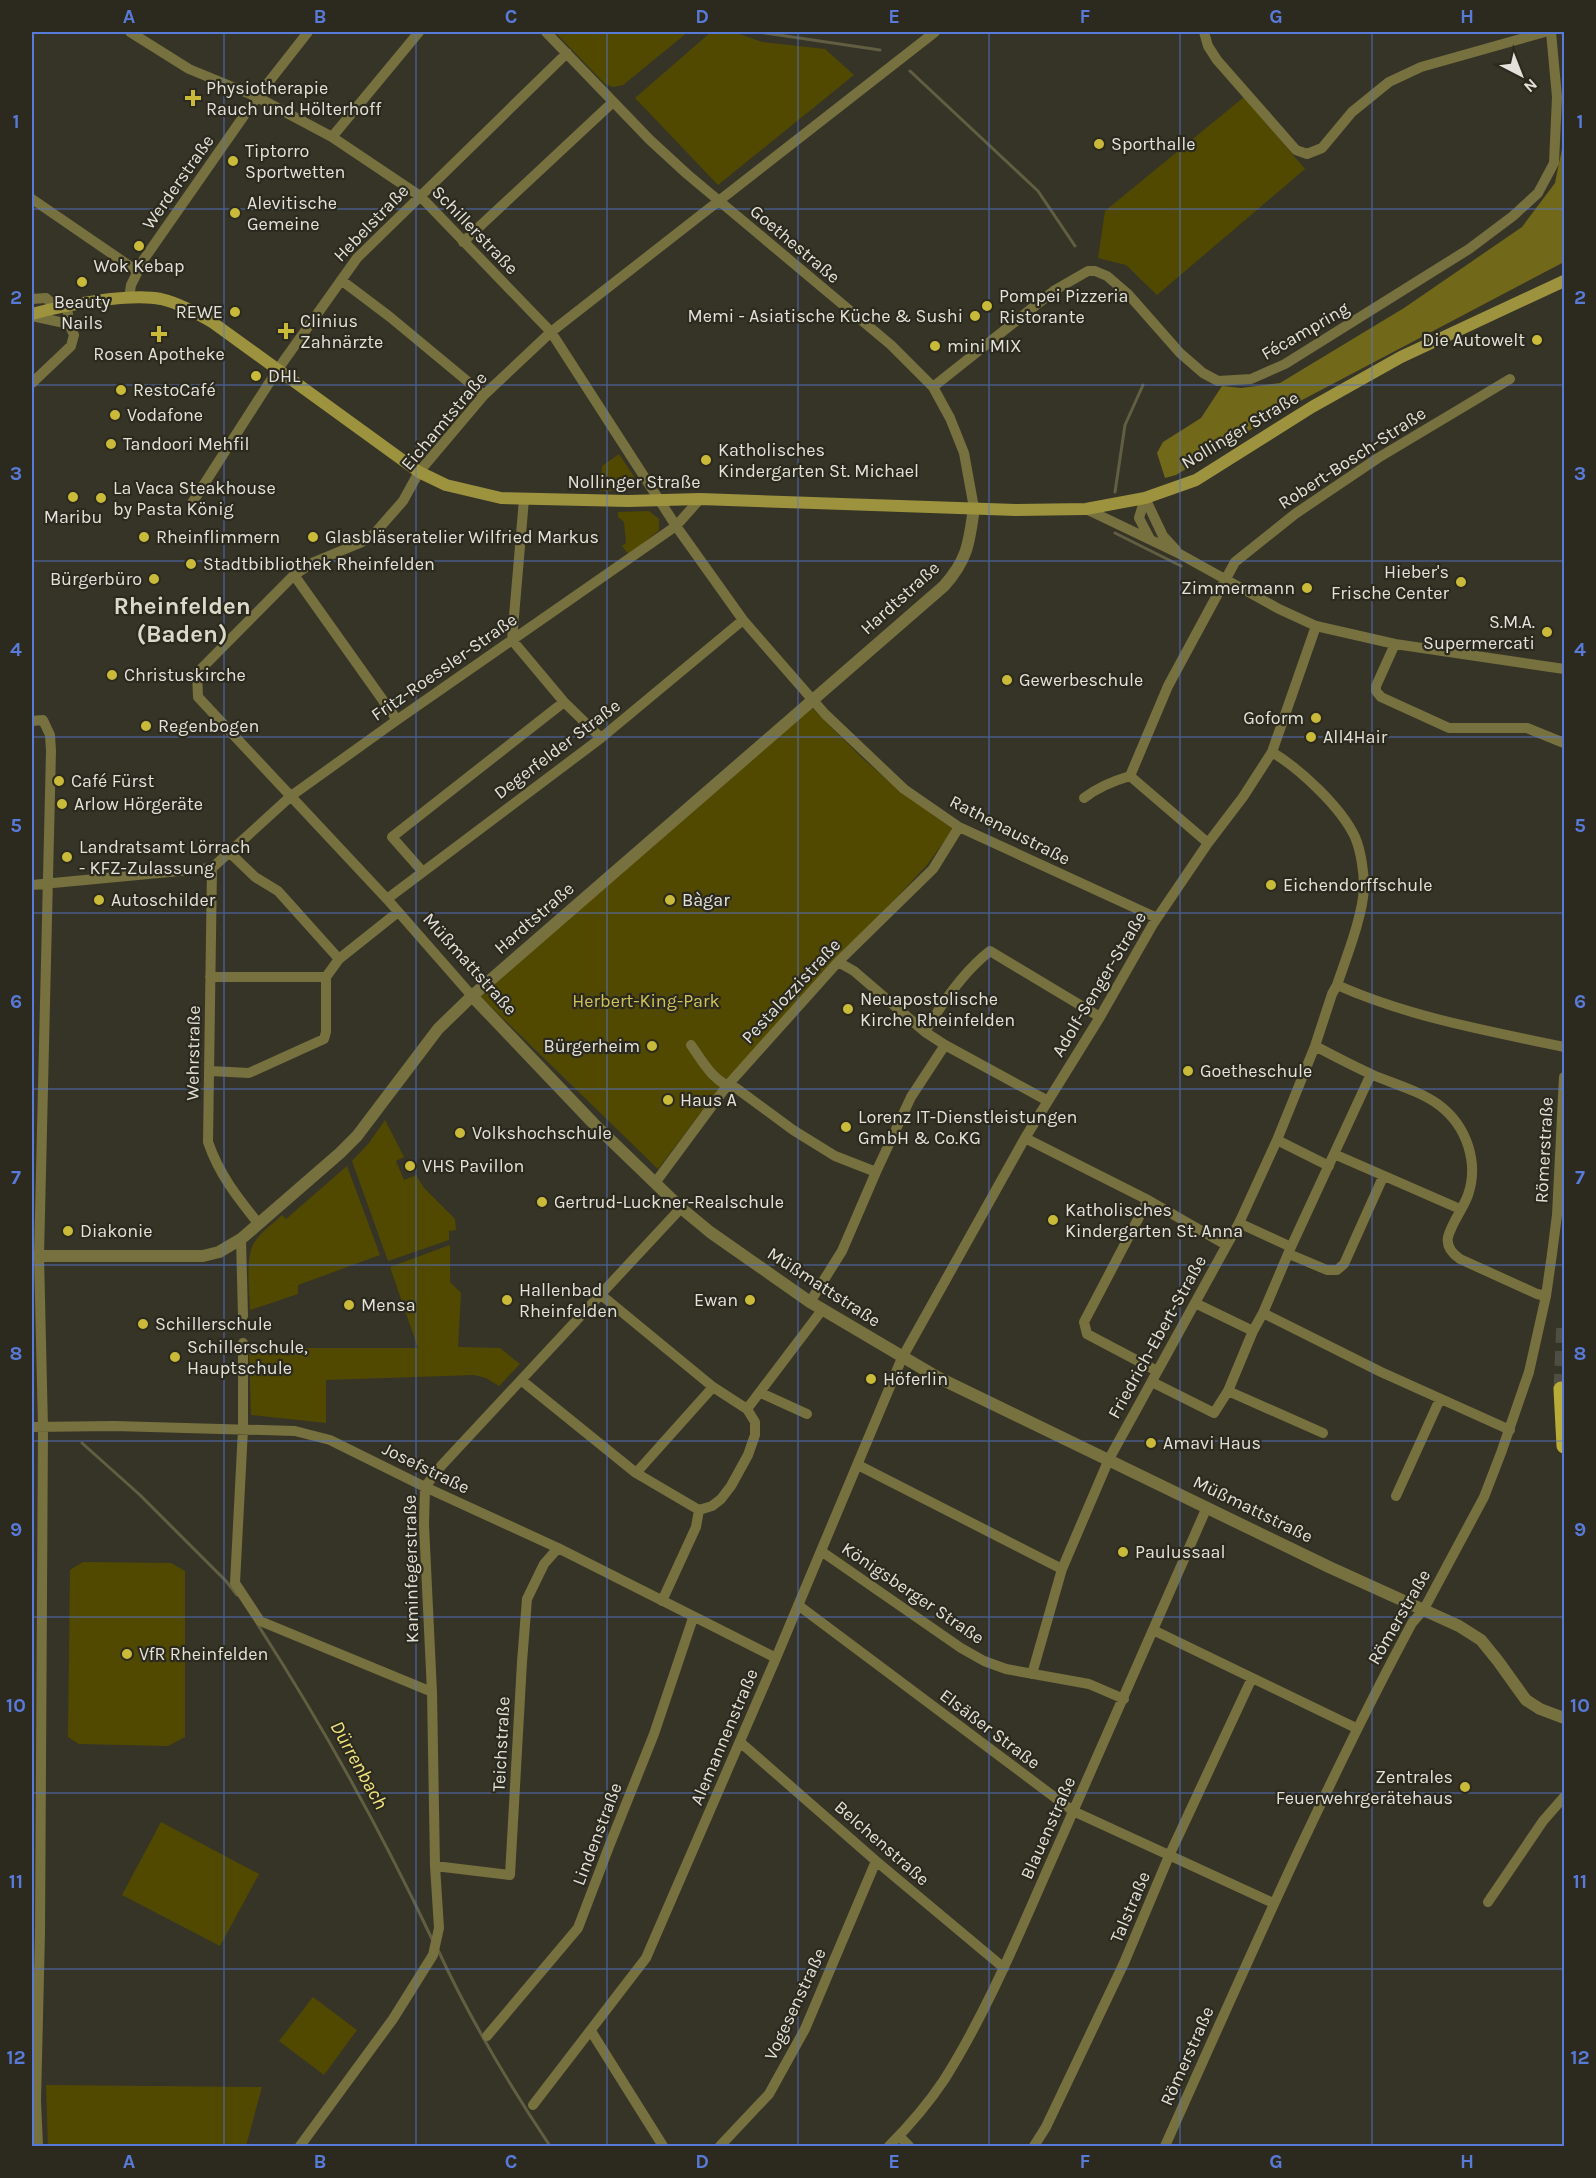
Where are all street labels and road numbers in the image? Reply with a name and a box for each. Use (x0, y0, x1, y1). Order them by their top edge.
street label: Werderstraße (137, 130, 219, 234)
street label: Hebelstraße (329, 180, 413, 266)
street label: Schillerstraße (427, 181, 523, 279)
street label: Goethestraße (746, 200, 844, 288)
street label: Fécampring (1257, 297, 1353, 365)
street label: Eichamtstraße (396, 367, 492, 475)
street label: Nollinger Straße (1177, 386, 1303, 474)
street label: Robert-Bosch-Straße (1274, 402, 1430, 514)
street label: Nollinger Straße (568, 471, 701, 493)
street label: Hardtstraße (856, 557, 944, 639)
street label: Fritz-Roessler-Straße (367, 608, 521, 726)
street label: Degerfelder Straße (489, 694, 625, 804)
street label: Rathenaustraße (946, 790, 1074, 870)
street label: Hardtstraße (489, 877, 579, 959)
street label: Adolf-Senger-Straße (1047, 907, 1151, 1061)
street label: Müßmattstraße (418, 908, 522, 1020)
street label: Pestalozzistraße (737, 934, 845, 1048)
street label: Wehrstraße (181, 1005, 205, 1101)
street label: Römerstraße (1530, 1096, 1558, 1204)
street label: Müßmattstraße (763, 1242, 885, 1332)
street label: Friedrich-Ebert-Straße (1103, 1251, 1211, 1423)
street label: Josefstraße (379, 1437, 473, 1499)
street label: Müßmattstraße (1190, 1471, 1316, 1547)
street label: Kaminfegerstraße (399, 1495, 423, 1643)
street label: Königsberger Straße (838, 1537, 988, 1649)
street label: Römerstraße (1363, 1565, 1435, 1669)
street label: Alemannenstraße (685, 1665, 763, 1809)
street label: Elsäßer Straße (935, 1684, 1045, 1774)
street label: Teichstraße (488, 1696, 514, 1792)
street label: Blauenstraße (1016, 1773, 1080, 1883)
street label: Lindenstraße (567, 1779, 627, 1889)
street label: Belchenstraße (830, 1796, 934, 1890)
street label: Talstraße (1105, 1868, 1155, 1946)
street label: Vogesenstraße (759, 1944, 831, 2064)
street label: Römerstraße (1155, 2003, 1219, 2109)

